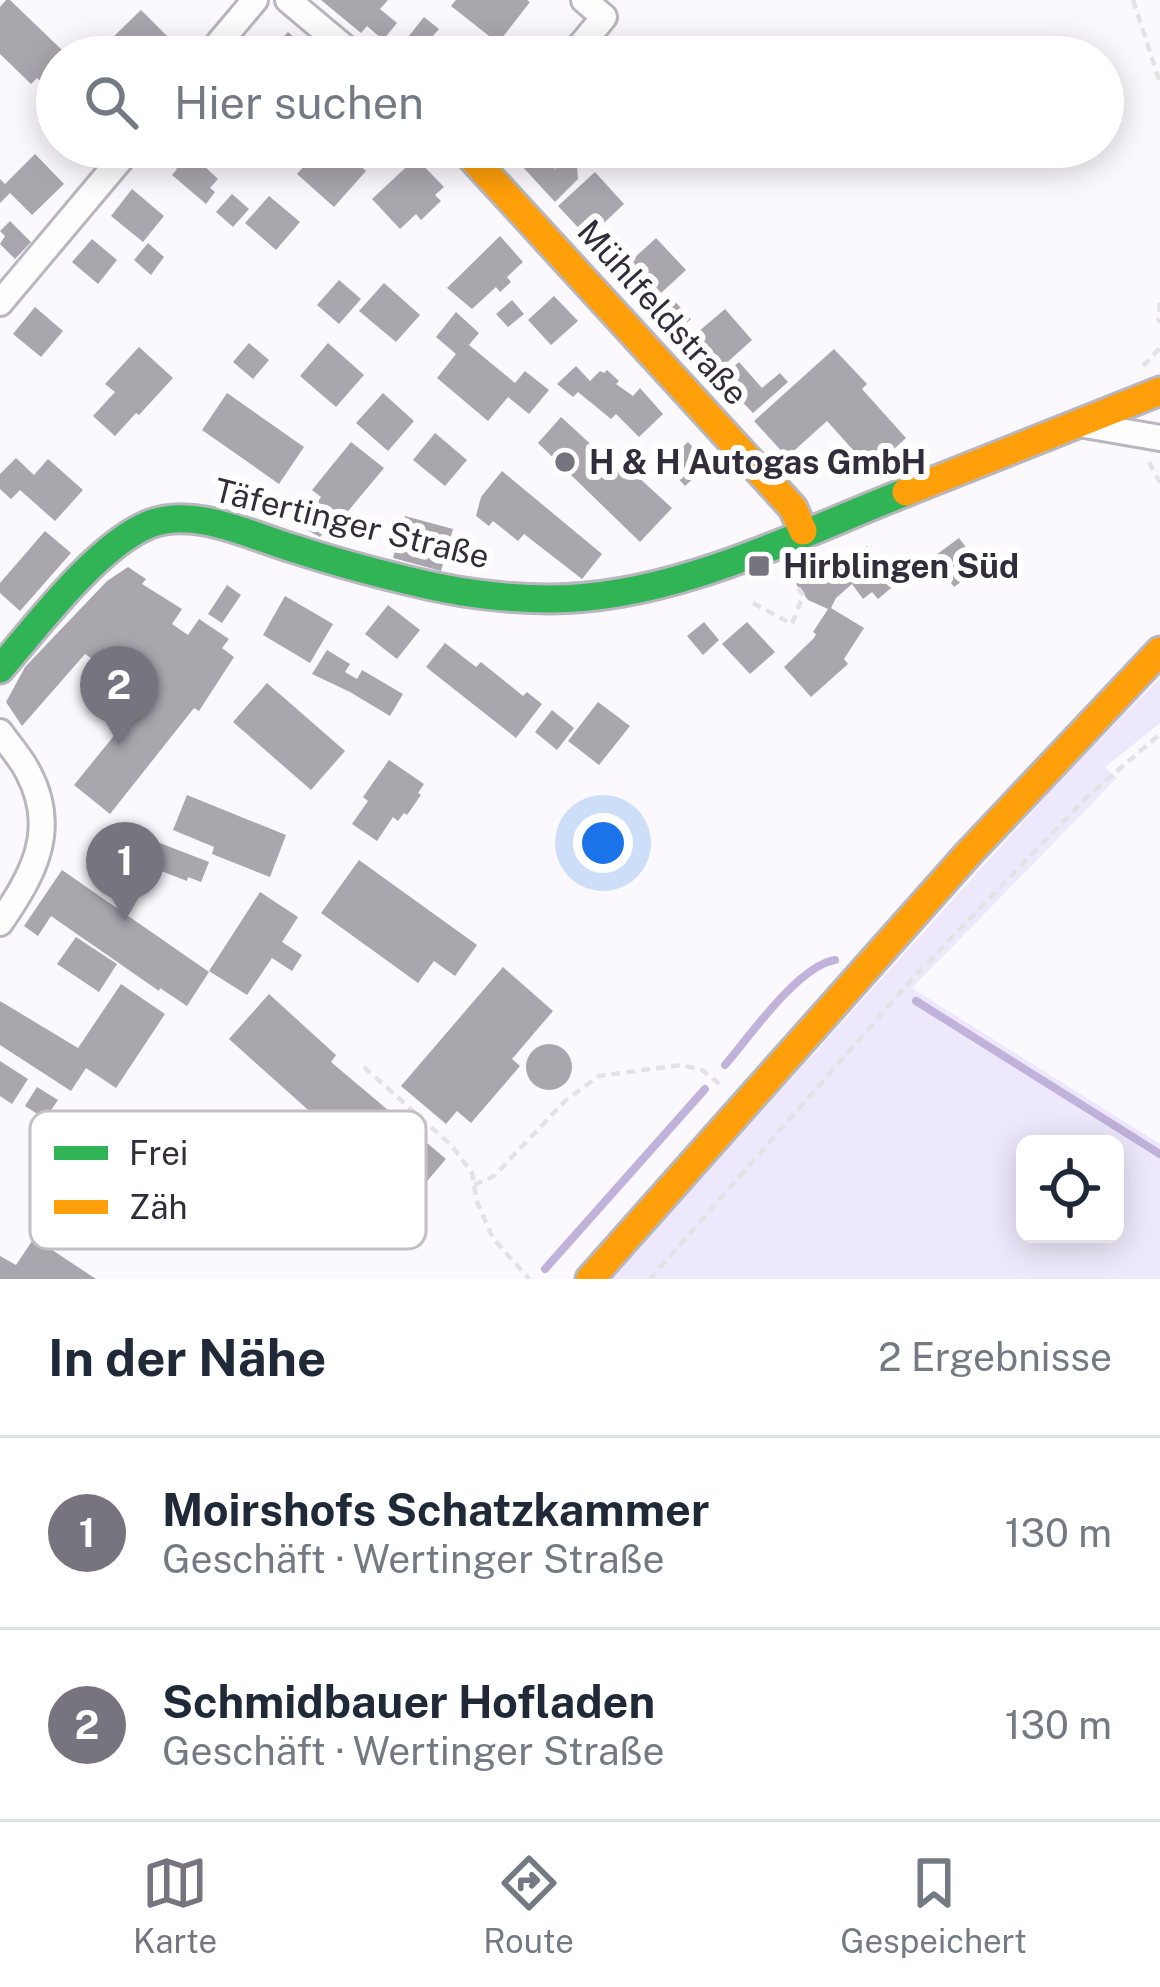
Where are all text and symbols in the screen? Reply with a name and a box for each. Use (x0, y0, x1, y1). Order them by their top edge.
search box (36, 36, 1124, 168)
icon: search (78, 69, 144, 135)
text: Hier suchen (174, 76, 424, 129)
street label: Mühlfeldstraße (570, 212, 756, 412)
place label: H & H Autogas GmbH (589, 443, 926, 481)
marker: H & H Autogas GmbH (552, 449, 578, 475)
street label: Täfertinger Straße (211, 470, 493, 576)
place label: Hirblingen Süd (783, 547, 1019, 585)
marker: Hirblingen Süd (746, 553, 772, 579)
pin: 2 (80, 646, 158, 745)
your location (573, 813, 633, 873)
pin: 1 (86, 822, 164, 921)
legend (30, 1111, 426, 1249)
text: Frei (129, 1134, 188, 1172)
map controls (1016, 1135, 1124, 1243)
button: locate (1016, 1135, 1124, 1243)
text: Zäh (129, 1188, 187, 1226)
text: In der Nähe (48, 1328, 326, 1387)
text: 2 Ergebnisse (878, 1334, 1112, 1380)
text: Moirshofs Schatzkammer (162, 1483, 709, 1536)
text: 1 (79, 1510, 95, 1556)
text: 130 m (1005, 1510, 1112, 1556)
text: Geschäft · Wertinger Straße (162, 1536, 665, 1582)
text: Schmidbauer Hofladen (162, 1675, 655, 1728)
text: 2 (75, 1702, 99, 1748)
text: 130 m (1005, 1702, 1112, 1748)
text: Geschäft · Wertinger Straße (162, 1728, 665, 1774)
tab: Karte (133, 1850, 217, 1960)
tab: Route (483, 1850, 574, 1960)
tab: Gespeichert (840, 1850, 1027, 1960)

